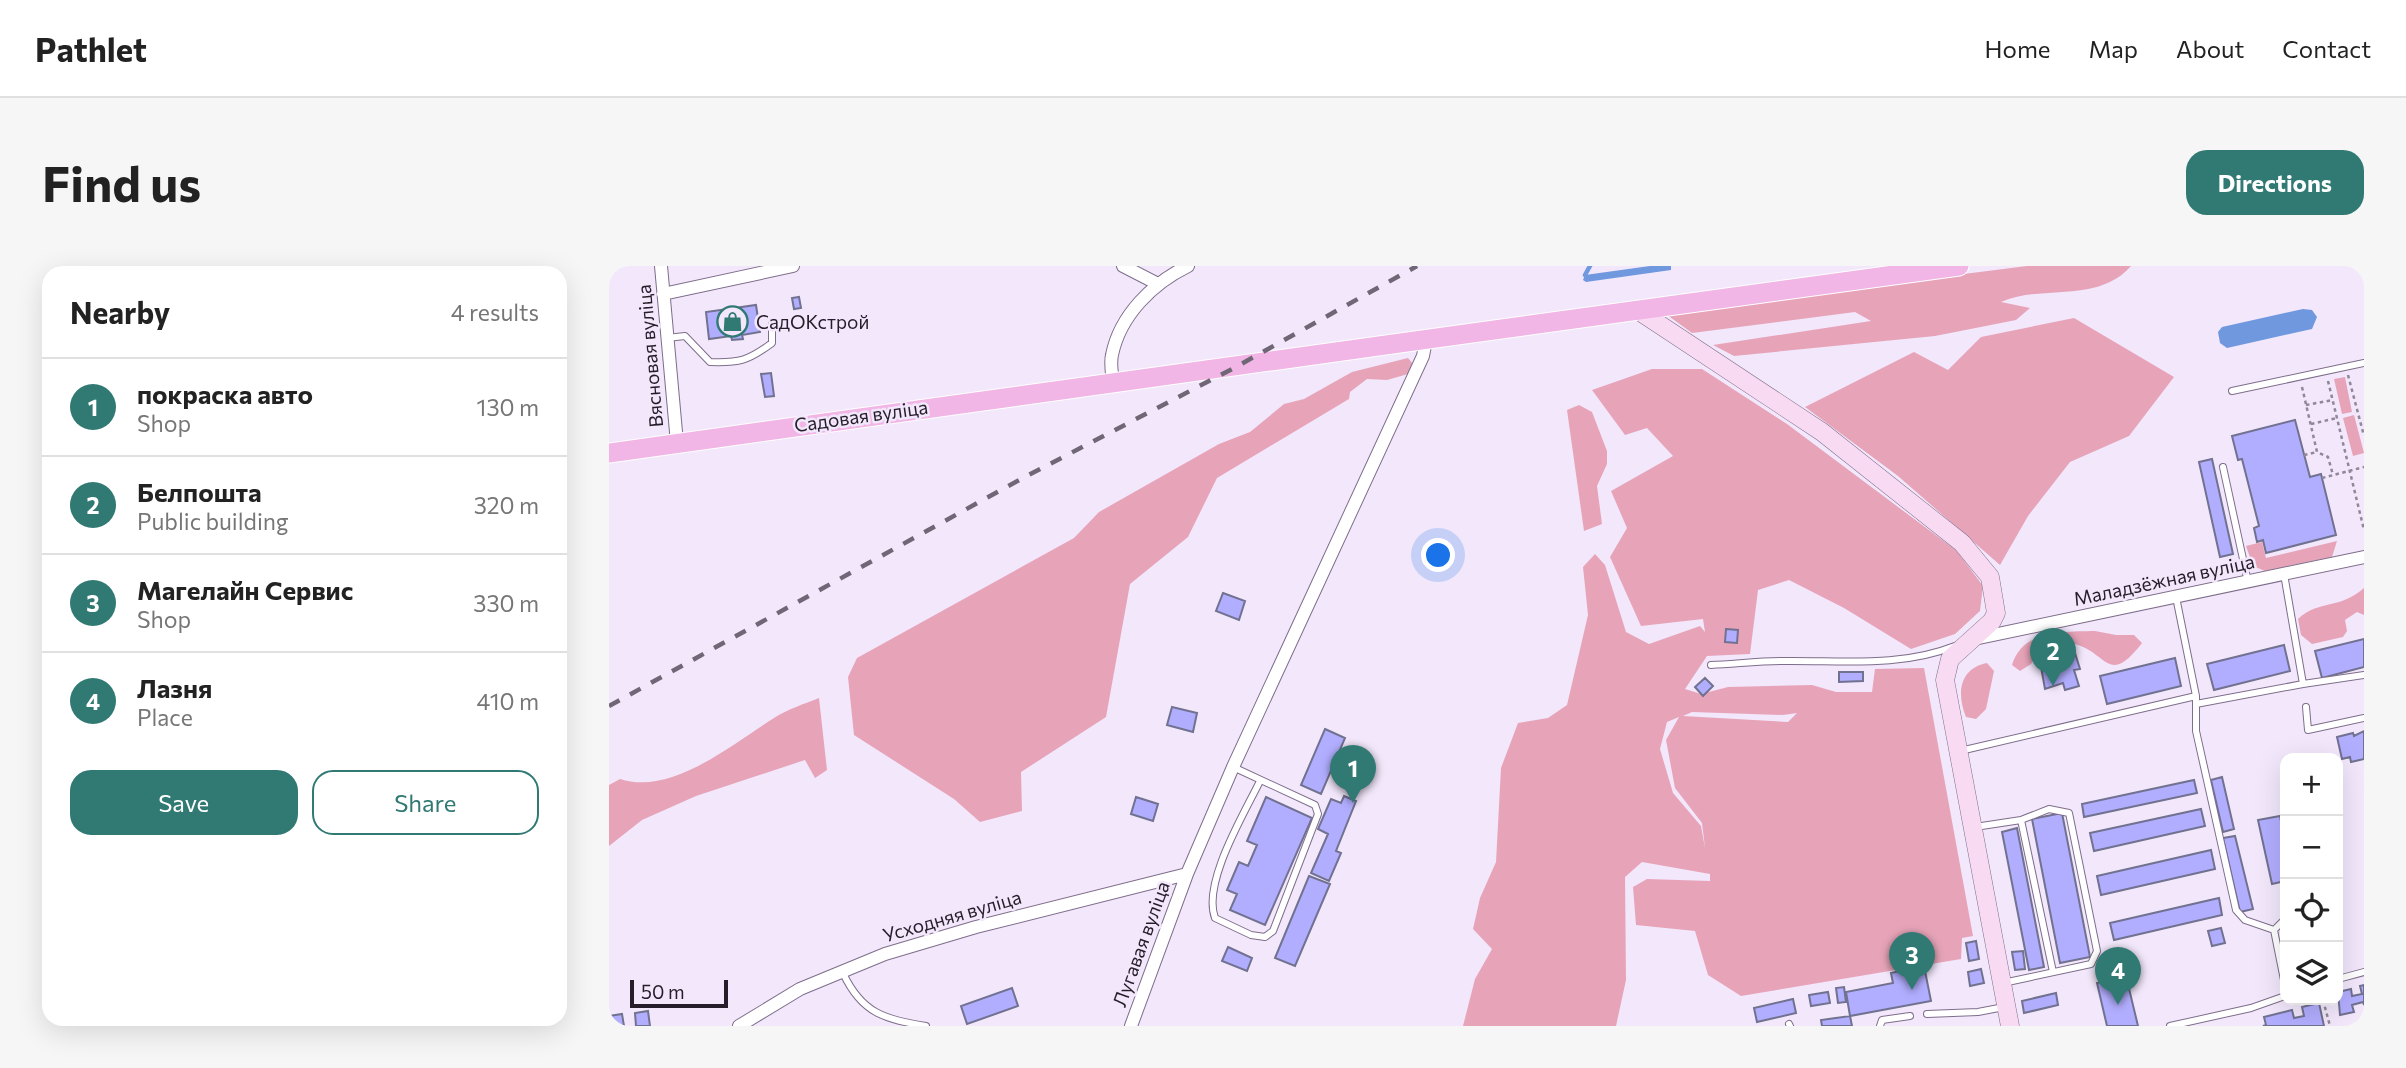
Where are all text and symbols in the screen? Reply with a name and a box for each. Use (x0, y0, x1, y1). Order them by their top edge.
text: Pathlet (35, 28, 147, 69)
text: Home (1985, 34, 2051, 63)
text: Map (2089, 34, 2138, 63)
text: About (2176, 34, 2244, 63)
text: Contact (2282, 34, 2371, 63)
button: Directions (2186, 150, 2364, 215)
text: Find us (42, 152, 201, 212)
street label: Вясновая вуліца (632, 284, 667, 428)
text: Nearby (70, 293, 170, 330)
text: 4 results (451, 298, 539, 326)
shop icon: СадОКстрой (716, 305, 750, 339)
place label: СадОКстрой (756, 310, 869, 333)
text: покраска авто (137, 378, 313, 409)
text: 1 (88, 393, 98, 421)
text: 130 m (477, 393, 539, 421)
street label: Садовая вуліца (793, 395, 929, 436)
text: Shop (137, 409, 191, 437)
text: Белпошта (137, 476, 262, 507)
text: 2 (86, 491, 100, 519)
text: 320 m (474, 491, 539, 519)
text: Public building (137, 507, 288, 535)
your location (1421, 538, 1455, 572)
street label: Маладзёжная вуліца (2071, 549, 2256, 610)
text: Магелайн Сервис (137, 574, 353, 605)
text: 3 (86, 589, 100, 617)
text: 330 m (473, 589, 539, 617)
text: Shop (137, 605, 191, 633)
pin: 2 (2030, 628, 2076, 686)
text: Лазня (137, 672, 212, 703)
text: 4 (86, 687, 100, 715)
text: 410 m (477, 687, 539, 715)
text: Place (137, 703, 193, 731)
pin: 1 (1330, 745, 1376, 803)
map controls (2280, 753, 2343, 1005)
button: + (2280, 753, 2343, 816)
button: Save (70, 770, 298, 835)
button: Share (312, 770, 539, 835)
button: − (2280, 816, 2343, 879)
street label: Лугавая вуліца (1107, 878, 1174, 1010)
button: locate (2280, 879, 2343, 942)
street label: Усходняя вуліца (880, 885, 1024, 946)
pin: 3 (1889, 932, 1935, 990)
button: layers (2280, 942, 2343, 1005)
pin: 4 (2095, 947, 2141, 1005)
scale bar (630, 977, 728, 1009)
text: 50 m (641, 980, 685, 1003)

